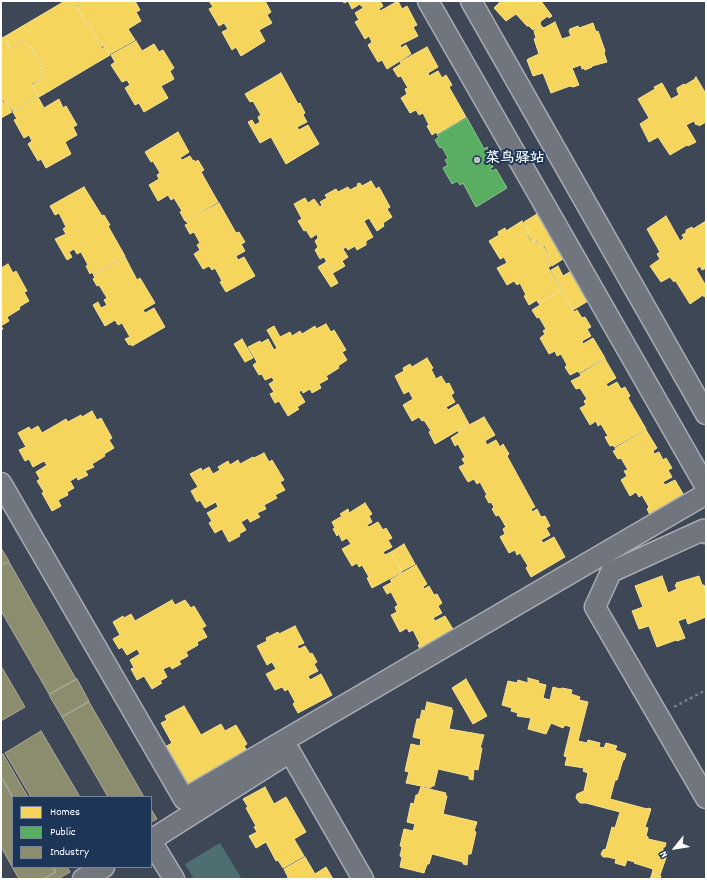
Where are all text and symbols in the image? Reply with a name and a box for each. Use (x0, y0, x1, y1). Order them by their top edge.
place label: 菜鸟驿站 (485, 151, 545, 169)
marker: 菜鸟驿站 (472, 155, 482, 165)
legend (12, 796, 152, 868)
text: Homes (50, 804, 80, 821)
text: Public (50, 824, 76, 841)
north arrow (655, 828, 695, 868)
text: Industry (50, 844, 89, 861)
text: N (656, 848, 673, 860)

